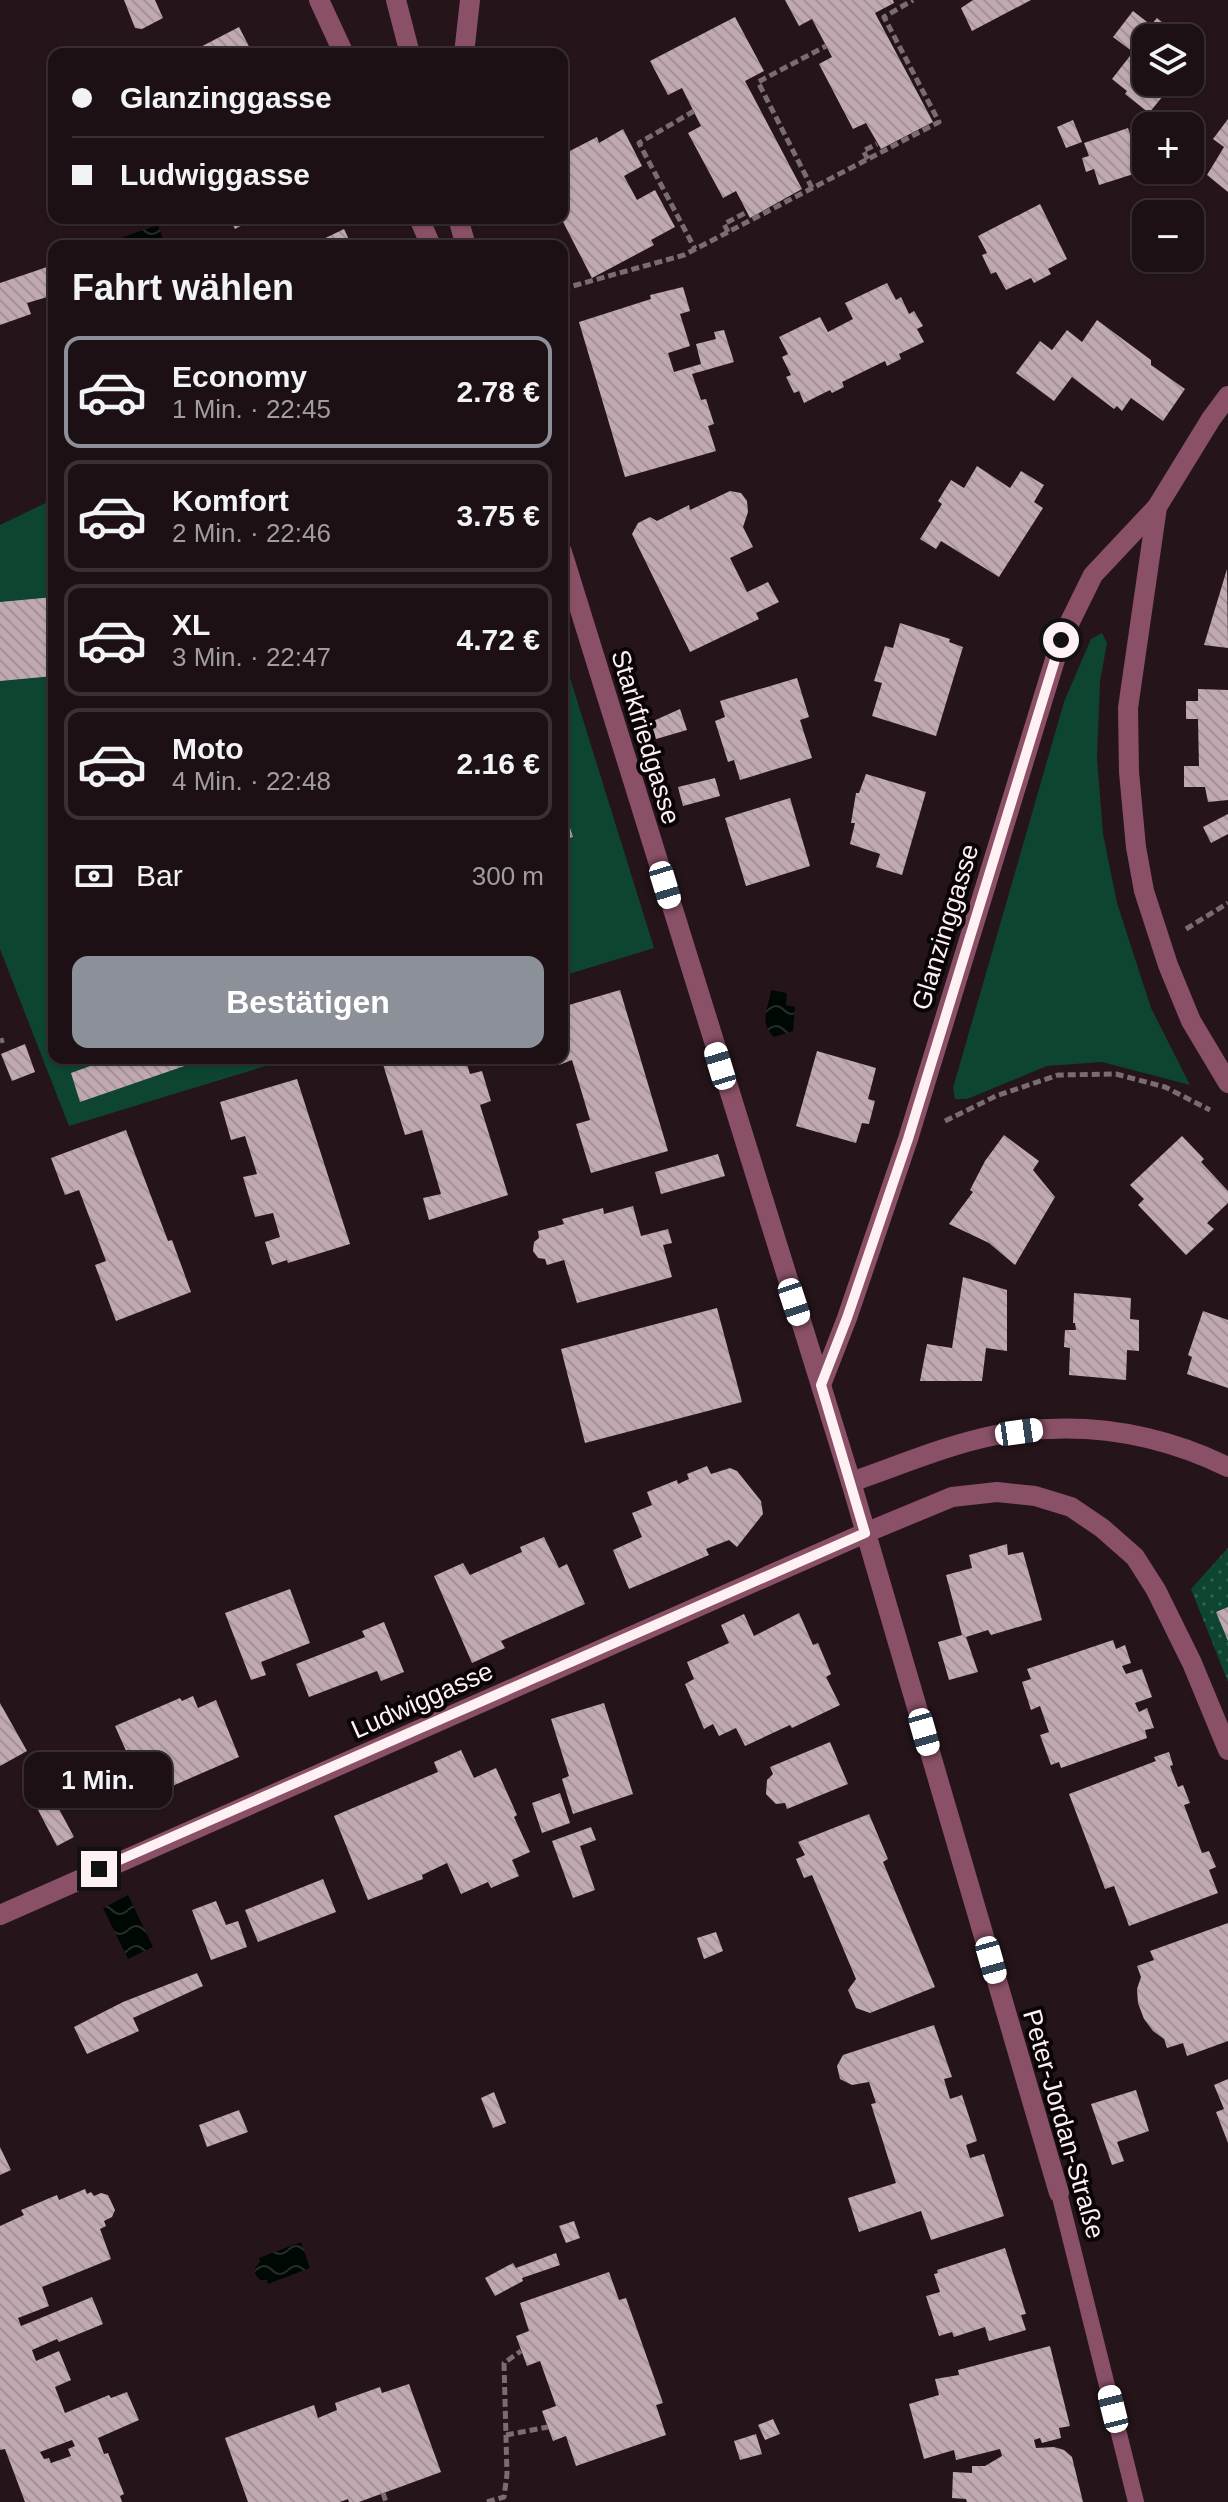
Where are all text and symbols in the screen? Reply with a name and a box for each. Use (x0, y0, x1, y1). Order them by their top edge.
map controls (1132, 24, 1204, 272)
button: layers (1132, 24, 1204, 96)
text: Glanzinggasse (120, 81, 332, 114)
button: + (1132, 112, 1204, 184)
text: Ludwiggasse (120, 158, 310, 191)
button: − (1132, 200, 1204, 272)
text: Fahrt wählen (72, 267, 294, 308)
icon: car (76, 356, 148, 428)
text: Economy (172, 360, 307, 393)
text: 2.78 € (457, 375, 540, 408)
text: 1 Min. · 22:45 (172, 394, 331, 424)
icon: car (76, 480, 148, 552)
text: Komfort (172, 484, 289, 517)
text: 3.75 € (457, 499, 540, 532)
text: 2 Min. · 22:46 (172, 518, 331, 548)
icon: car (76, 604, 148, 676)
text: XL (172, 608, 210, 641)
route start (1043, 622, 1079, 658)
text: 4.72 € (457, 623, 540, 656)
text: 3 Min. · 22:47 (172, 642, 331, 672)
street label: Starkfriedgasse (605, 646, 687, 828)
icon: car (76, 728, 148, 800)
text: Moto (172, 732, 244, 765)
text: 2.16 € (457, 747, 540, 780)
text: 4 Min. · 22:48 (172, 766, 331, 796)
street label: Glanzinggasse (906, 840, 984, 1014)
icon: cash (72, 854, 116, 898)
text: Bar (136, 859, 183, 892)
car (647, 859, 683, 911)
text: 300 m (472, 861, 544, 891)
button: Bestätigen (72, 956, 544, 1048)
car (702, 1040, 738, 1092)
car (775, 1275, 813, 1329)
car (994, 1417, 1044, 1447)
street label: Ludwiggasse (347, 1655, 497, 1745)
car (906, 1706, 942, 1758)
callout: 1 Min. (25, 1753, 173, 1809)
text: 1 Min. (61, 1765, 135, 1795)
route end (81, 1851, 117, 1887)
car (973, 1934, 1009, 1986)
street label: Peter-Jordan-Straße (1017, 2006, 1111, 2242)
car (1096, 2383, 1130, 2435)

